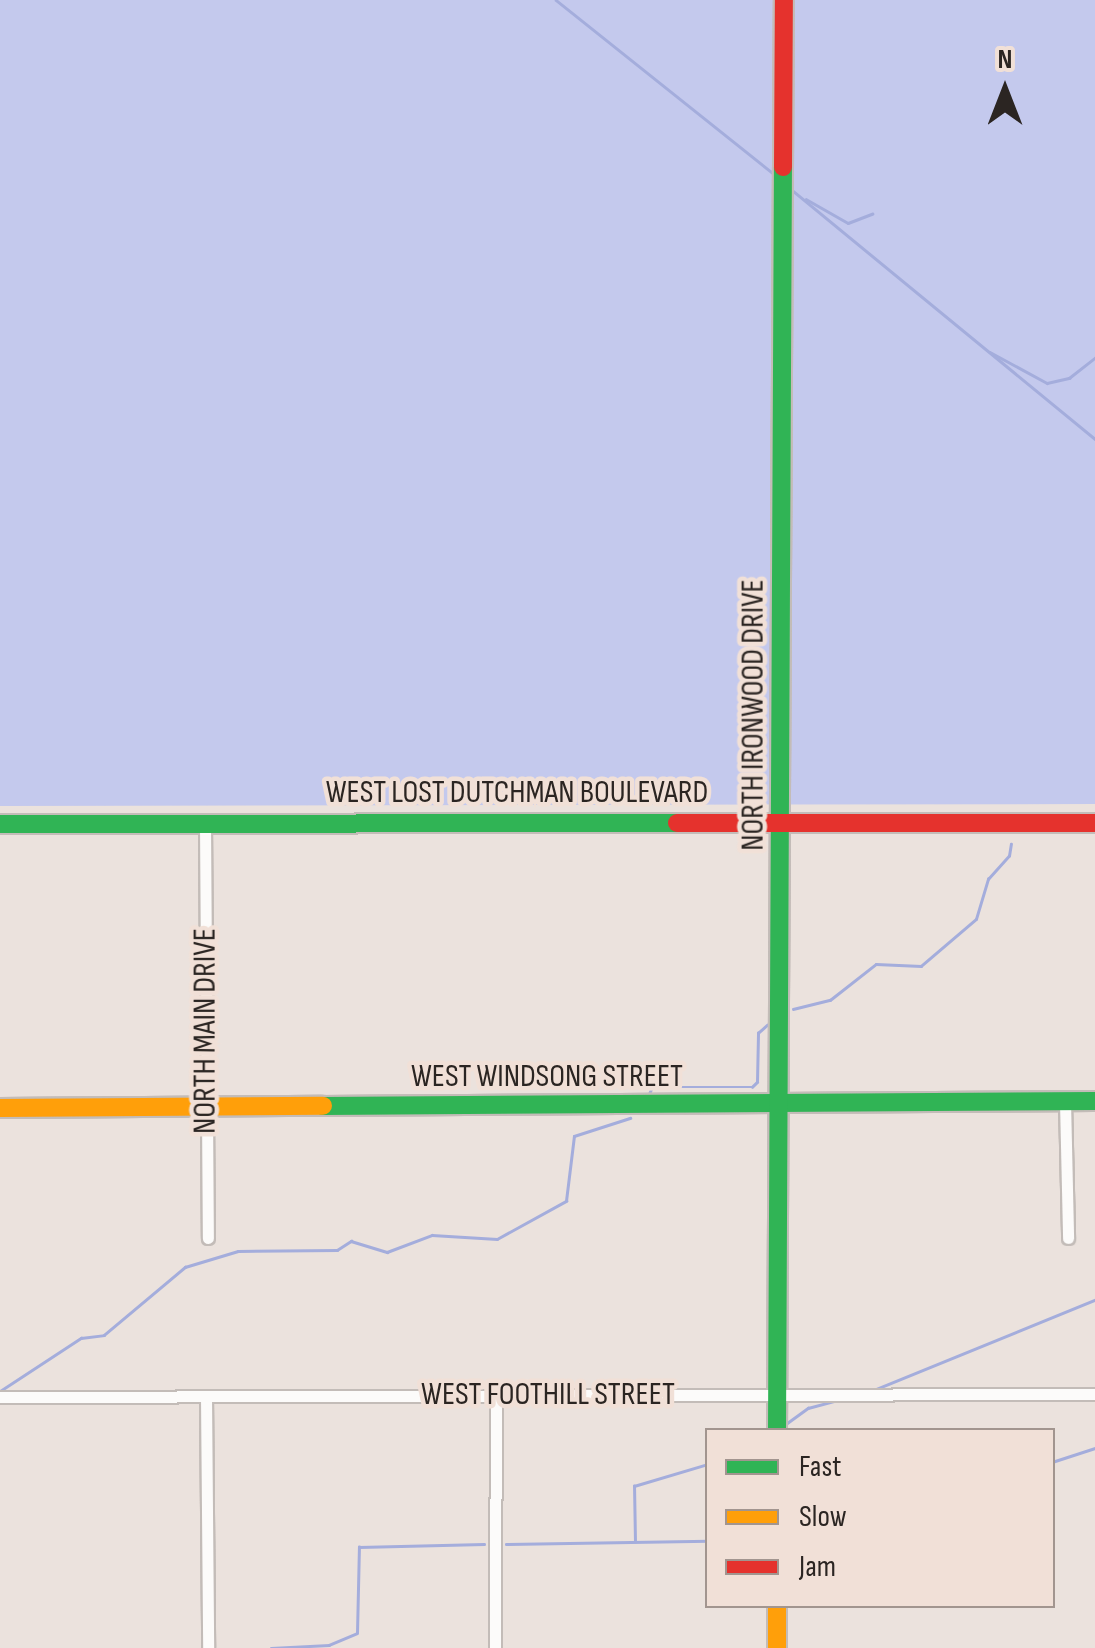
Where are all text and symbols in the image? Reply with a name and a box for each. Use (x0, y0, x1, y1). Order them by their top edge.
north arrow (955, 40, 1055, 140)
text: N (998, 43, 1012, 76)
street label: NORTH IRONWOOD DRIVE (735, 579, 773, 851)
street label: WEST LOST DUTCHMAN BOULEVARD (326, 774, 708, 812)
street label: NORTH MAIN DRIVE (187, 928, 225, 1134)
street label: WEST WINDSONG STREET (411, 1058, 683, 1096)
street label: WEST FOOTHILL STREET (421, 1376, 675, 1414)
legend (705, 1428, 1055, 1608)
text: Fast (799, 1449, 841, 1485)
text: Slow (799, 1499, 847, 1535)
text: Jam (799, 1549, 836, 1585)

